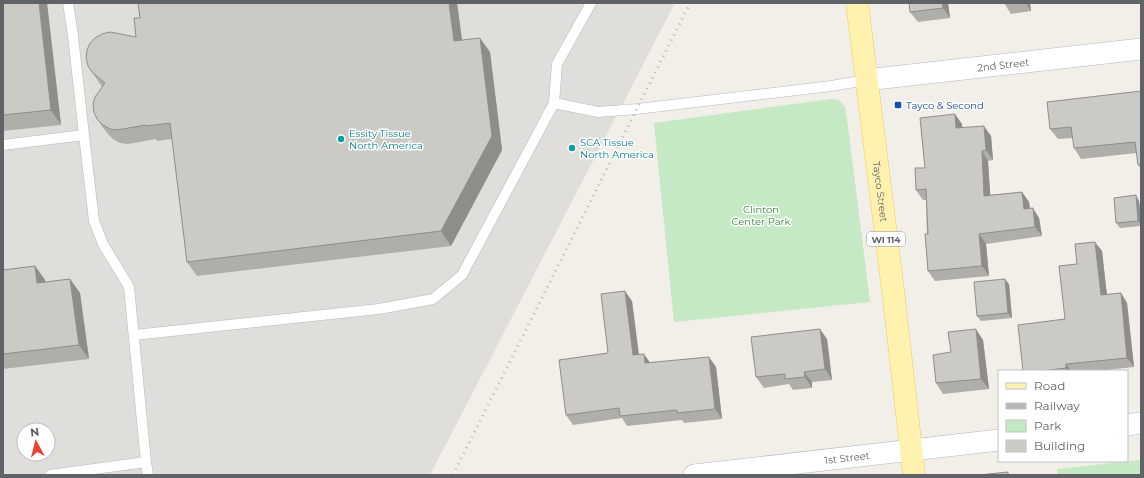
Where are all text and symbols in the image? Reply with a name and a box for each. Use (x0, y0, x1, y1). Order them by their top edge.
street label: 2nd Street (977, 55, 1030, 74)
place label: Tayco & Second (906, 99, 984, 112)
marker: Tayco & Second (893, 100, 903, 110)
place label: Essity Tissue North America (349, 127, 423, 152)
marker: Essity Tissue North America (336, 134, 346, 144)
place label: SCA Tissue North America (580, 136, 654, 161)
marker: SCA Tissue North America (567, 143, 577, 153)
street label: Tayco Street (870, 160, 891, 223)
park label: Clinton Center Park (731, 203, 791, 228)
road number: WI 114 (867, 232, 905, 246)
legend (998, 370, 1128, 462)
text: Road (1034, 378, 1065, 393)
text: Railway (1034, 398, 1080, 413)
text: Park (1034, 418, 1062, 433)
north arrow (16, 422, 56, 462)
text: N (30, 425, 40, 440)
text: Building (1034, 438, 1085, 453)
street label: 1st Street (824, 448, 870, 466)

